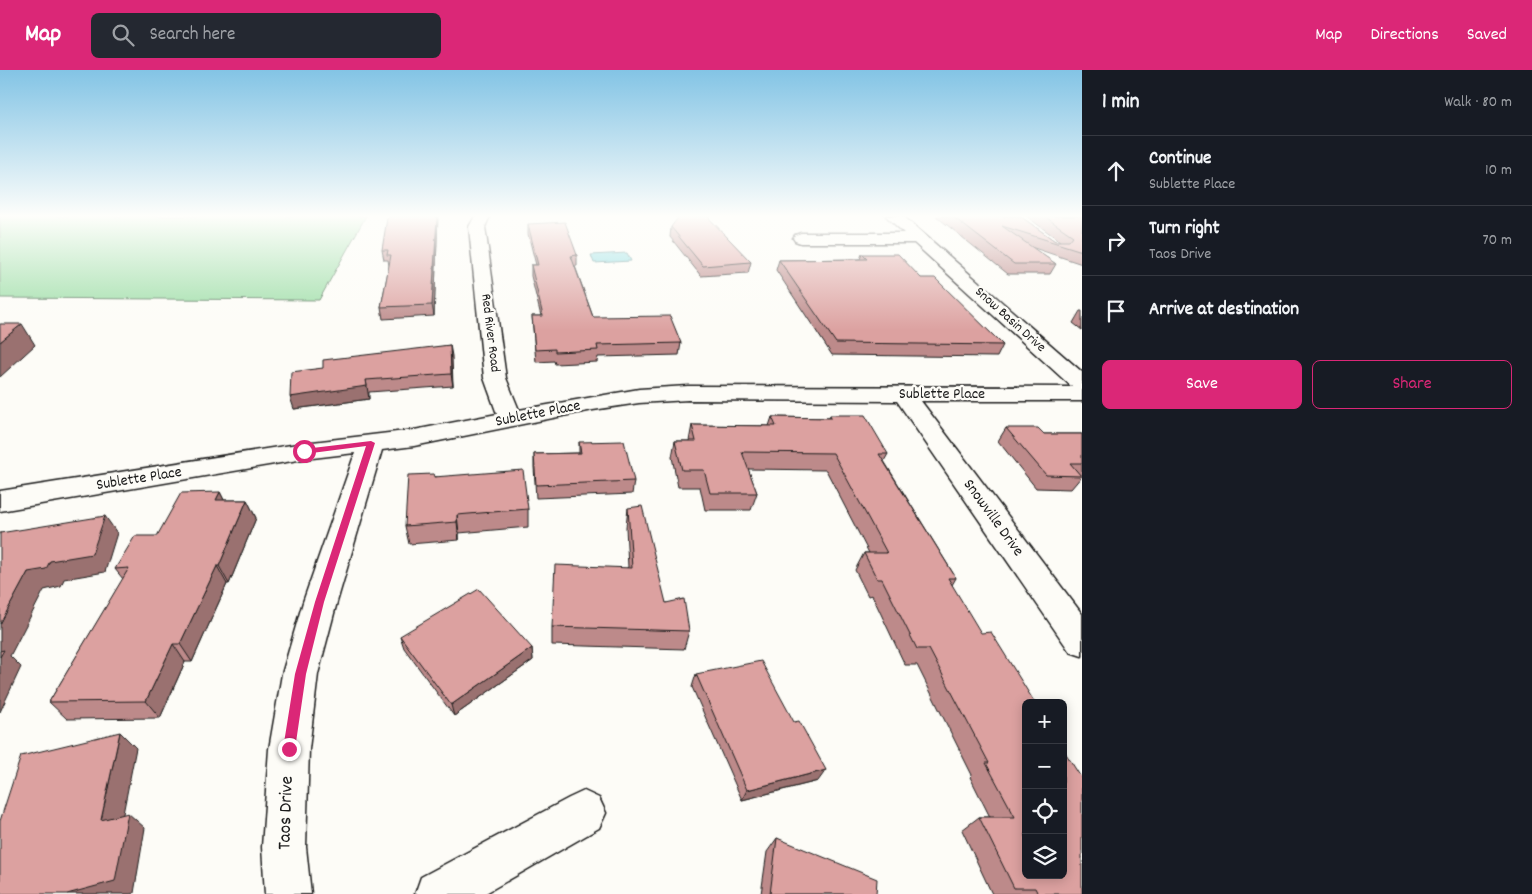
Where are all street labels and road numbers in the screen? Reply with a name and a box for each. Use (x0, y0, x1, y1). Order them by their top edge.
street label: Snow Basin Drive (970, 283, 1050, 357)
street label: Red River Road (475, 293, 505, 373)
street label: Sublette Place (899, 383, 985, 406)
street label: Sublette Place (493, 394, 583, 434)
street label: Sublette Place (95, 461, 183, 497)
street label: Snowville Drive (957, 475, 1029, 561)
street label: Taos Drive (272, 776, 302, 850)

